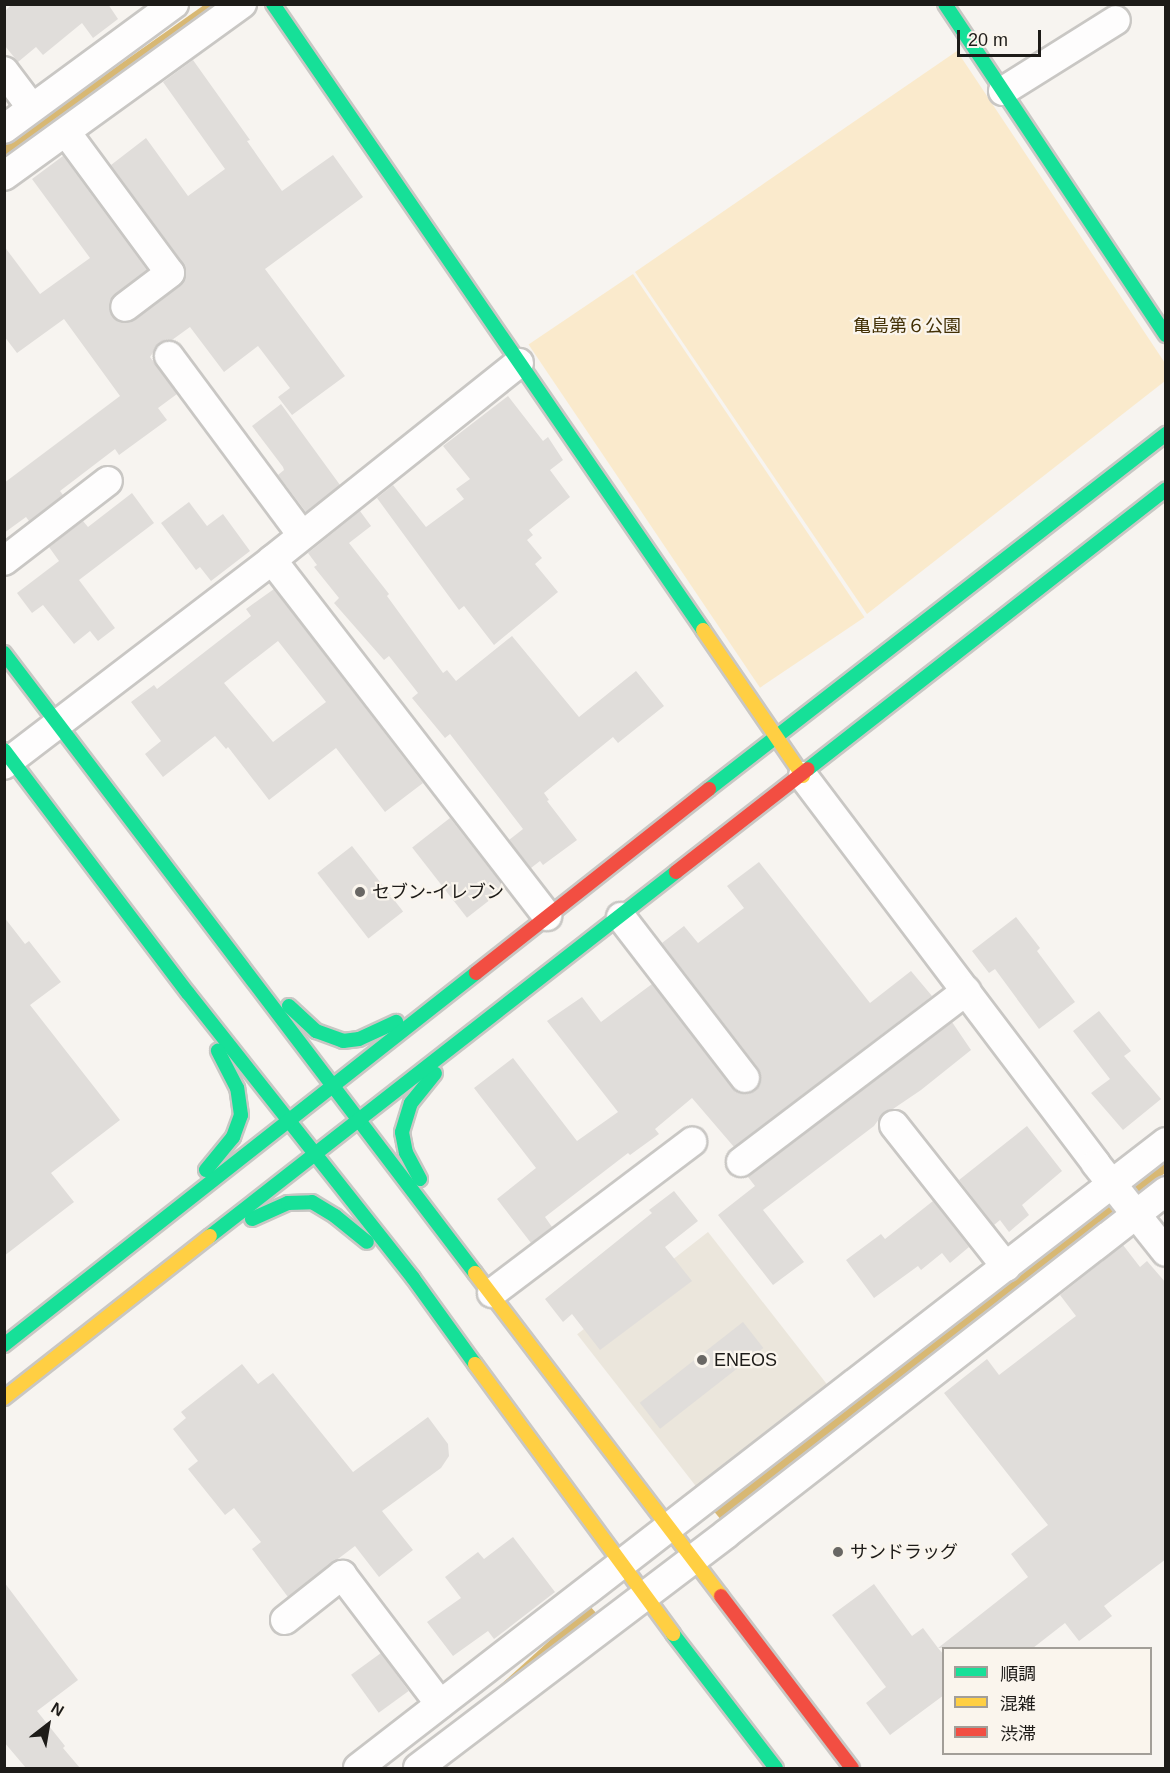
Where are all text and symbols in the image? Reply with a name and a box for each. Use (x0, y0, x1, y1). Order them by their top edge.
scale bar (960, 18, 1044, 56)
text: 20 m (968, 30, 1008, 50)
park label: 亀島第６公園 (853, 315, 961, 337)
place label: セブン-イレブン (372, 881, 504, 903)
marker: セブン-イレブン (353, 885, 367, 899)
place label: ENEOS (714, 1349, 777, 1371)
marker: ENEOS (695, 1353, 709, 1367)
place label: サンドラッグ (850, 1541, 958, 1563)
marker: サンドラッグ (831, 1545, 845, 1559)
legend (942, 1647, 1152, 1755)
text: 順調 (1000, 1664, 1036, 1684)
text: 混雑 (1000, 1694, 1036, 1714)
north arrow (18, 1695, 78, 1755)
text: N (48, 1699, 67, 1719)
text: 渋滞 (1000, 1724, 1036, 1744)

